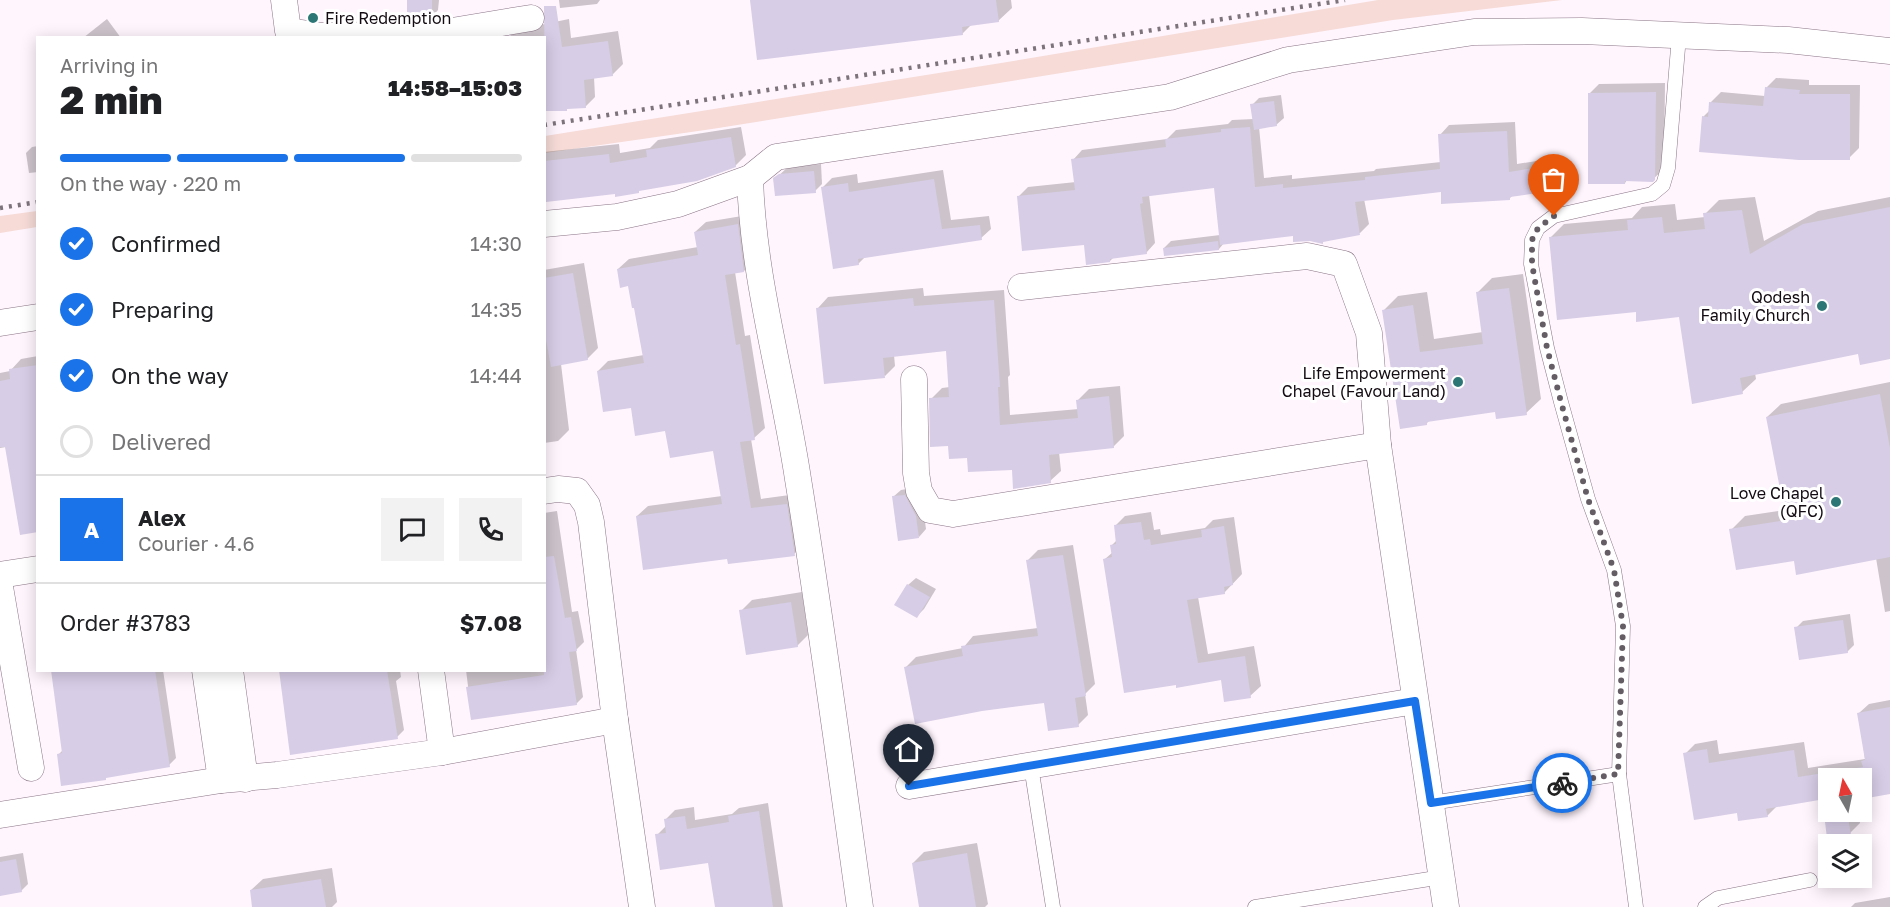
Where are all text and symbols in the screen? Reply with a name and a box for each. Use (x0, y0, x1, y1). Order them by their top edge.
place label: Fire Redemption (325, 8, 451, 28)
marker: Fire Redemption (306, 11, 320, 25)
text: Arriving in (60, 53, 158, 77)
text: 14:58–15:03 (388, 74, 522, 101)
text: 2 min (60, 76, 163, 123)
pin (1528, 154, 1579, 216)
icon: bag (1537, 163, 1570, 196)
text: On the way · 220 m (60, 171, 241, 195)
icon: check (60, 227, 93, 260)
text: Confirmed (111, 230, 221, 257)
text: 14:30 (470, 231, 522, 255)
place label: Qodesh Family Church (1701, 287, 1810, 325)
icon: check (60, 293, 93, 326)
text: Preparing (111, 296, 214, 323)
text: 14:35 (471, 297, 522, 321)
marker: Qodesh Family Church (1815, 299, 1829, 313)
icon: check (60, 359, 93, 392)
text: On the way (111, 362, 229, 389)
text: 14:44 (470, 363, 522, 387)
place label: Life Empowerment Chapel (Favour Land) (1282, 363, 1446, 401)
marker: Life Empowerment Chapel (Favour Land) (1451, 375, 1465, 389)
text: Delivered (111, 428, 211, 455)
place label: Love Chapel (QFC) (1730, 483, 1824, 521)
marker: Love Chapel (QFC) (1829, 495, 1843, 509)
button: chat (381, 498, 444, 561)
button: phone (459, 498, 522, 561)
text: Alex (138, 504, 186, 531)
text: A (84, 516, 99, 543)
text: Courier · 4.6 (138, 531, 255, 555)
text: Order #3783 (60, 609, 191, 636)
text: $7.08 (460, 609, 522, 636)
pin (883, 724, 934, 786)
icon: home (892, 733, 925, 766)
courier (1532, 753, 1592, 813)
icon: bike (1546, 767, 1579, 800)
north arrow (1818, 768, 1872, 822)
map controls (1818, 768, 1872, 888)
button: layers (1818, 834, 1872, 888)

